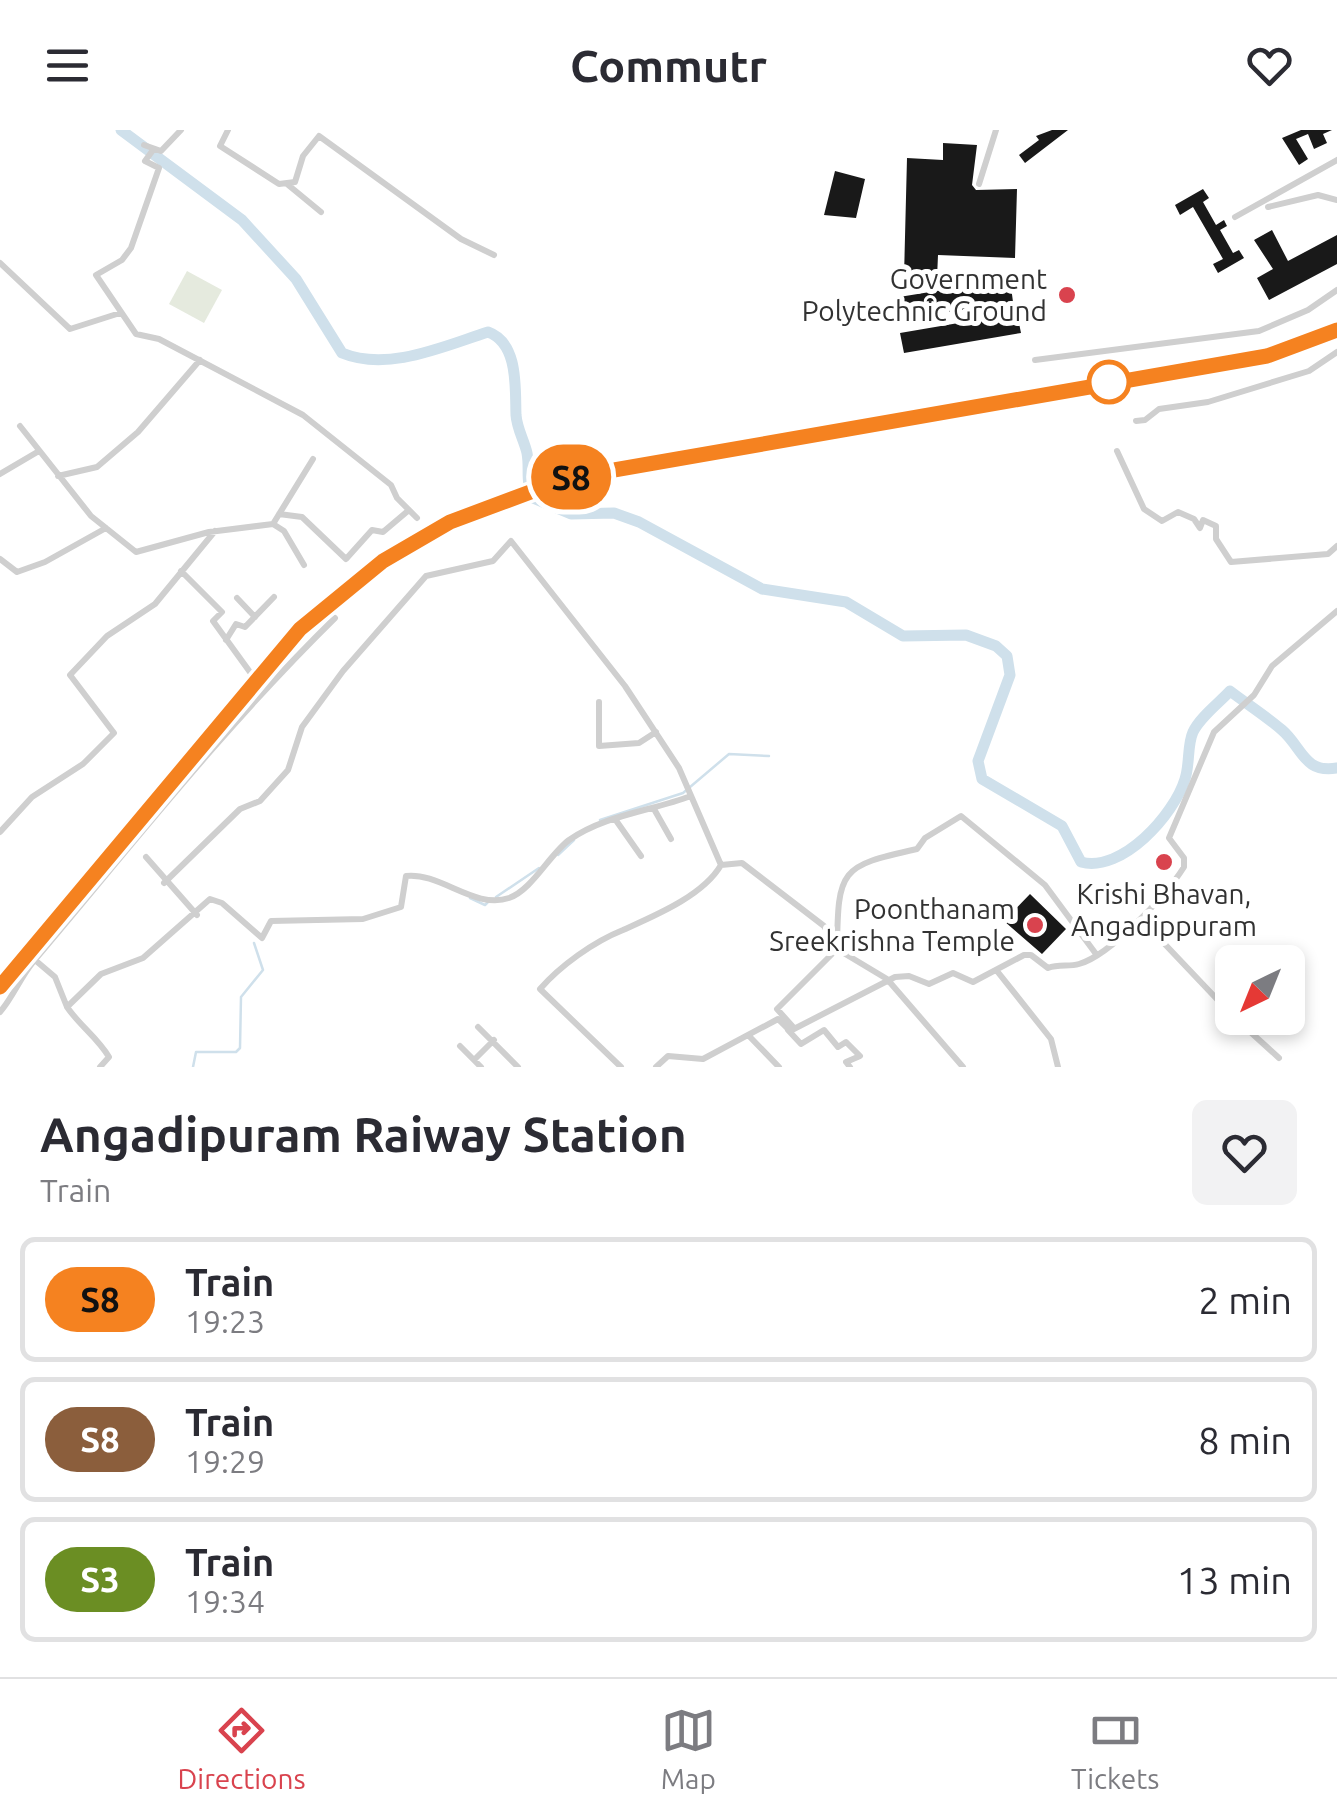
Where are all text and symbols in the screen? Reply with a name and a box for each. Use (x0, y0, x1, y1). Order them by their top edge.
icon: menu (40, 38, 95, 93)
icon: heart (1242, 38, 1297, 93)
text: Commutr (570, 40, 767, 91)
place label: Government Polytechnic Ground (802, 263, 1047, 326)
marker: Government Polytechnic Ground (1056, 284, 1078, 306)
unlabelled marker (1088, 361, 1130, 403)
line badge: S8 (526, 444, 616, 510)
text: S8 (551, 457, 591, 497)
marker: Krishi Bhavan, Angadippuram (1153, 851, 1175, 873)
place label: Krishi Bhavan, Angadippuram (1071, 878, 1257, 941)
place label: Poonthanam Sreekrishna Temple (769, 893, 1015, 956)
marker: Poonthanam Sreekrishna Temple (1024, 914, 1046, 936)
north arrow (1215, 945, 1305, 1035)
map controls (1215, 945, 1305, 1035)
button: heart (1192, 1100, 1297, 1205)
text: Angadipuram Raiway Station (40, 1107, 687, 1161)
text: Train (40, 1172, 111, 1208)
text: Train (185, 1261, 274, 1303)
text: S8 (80, 1279, 120, 1319)
text: 2 min (1198, 1279, 1292, 1321)
text: 19:23 (185, 1303, 265, 1339)
text: Train (185, 1401, 274, 1443)
text: S8 (80, 1419, 120, 1459)
text: 8 min (1198, 1419, 1292, 1461)
text: 19:29 (185, 1443, 265, 1479)
text: Train (185, 1541, 274, 1583)
text: S3 (80, 1559, 120, 1599)
text: 13 min (1177, 1559, 1292, 1601)
text: 19:34 (185, 1583, 265, 1619)
tab: Directions (178, 1703, 306, 1794)
tab: Map (661, 1703, 716, 1794)
tab: Tickets (1071, 1703, 1159, 1794)

